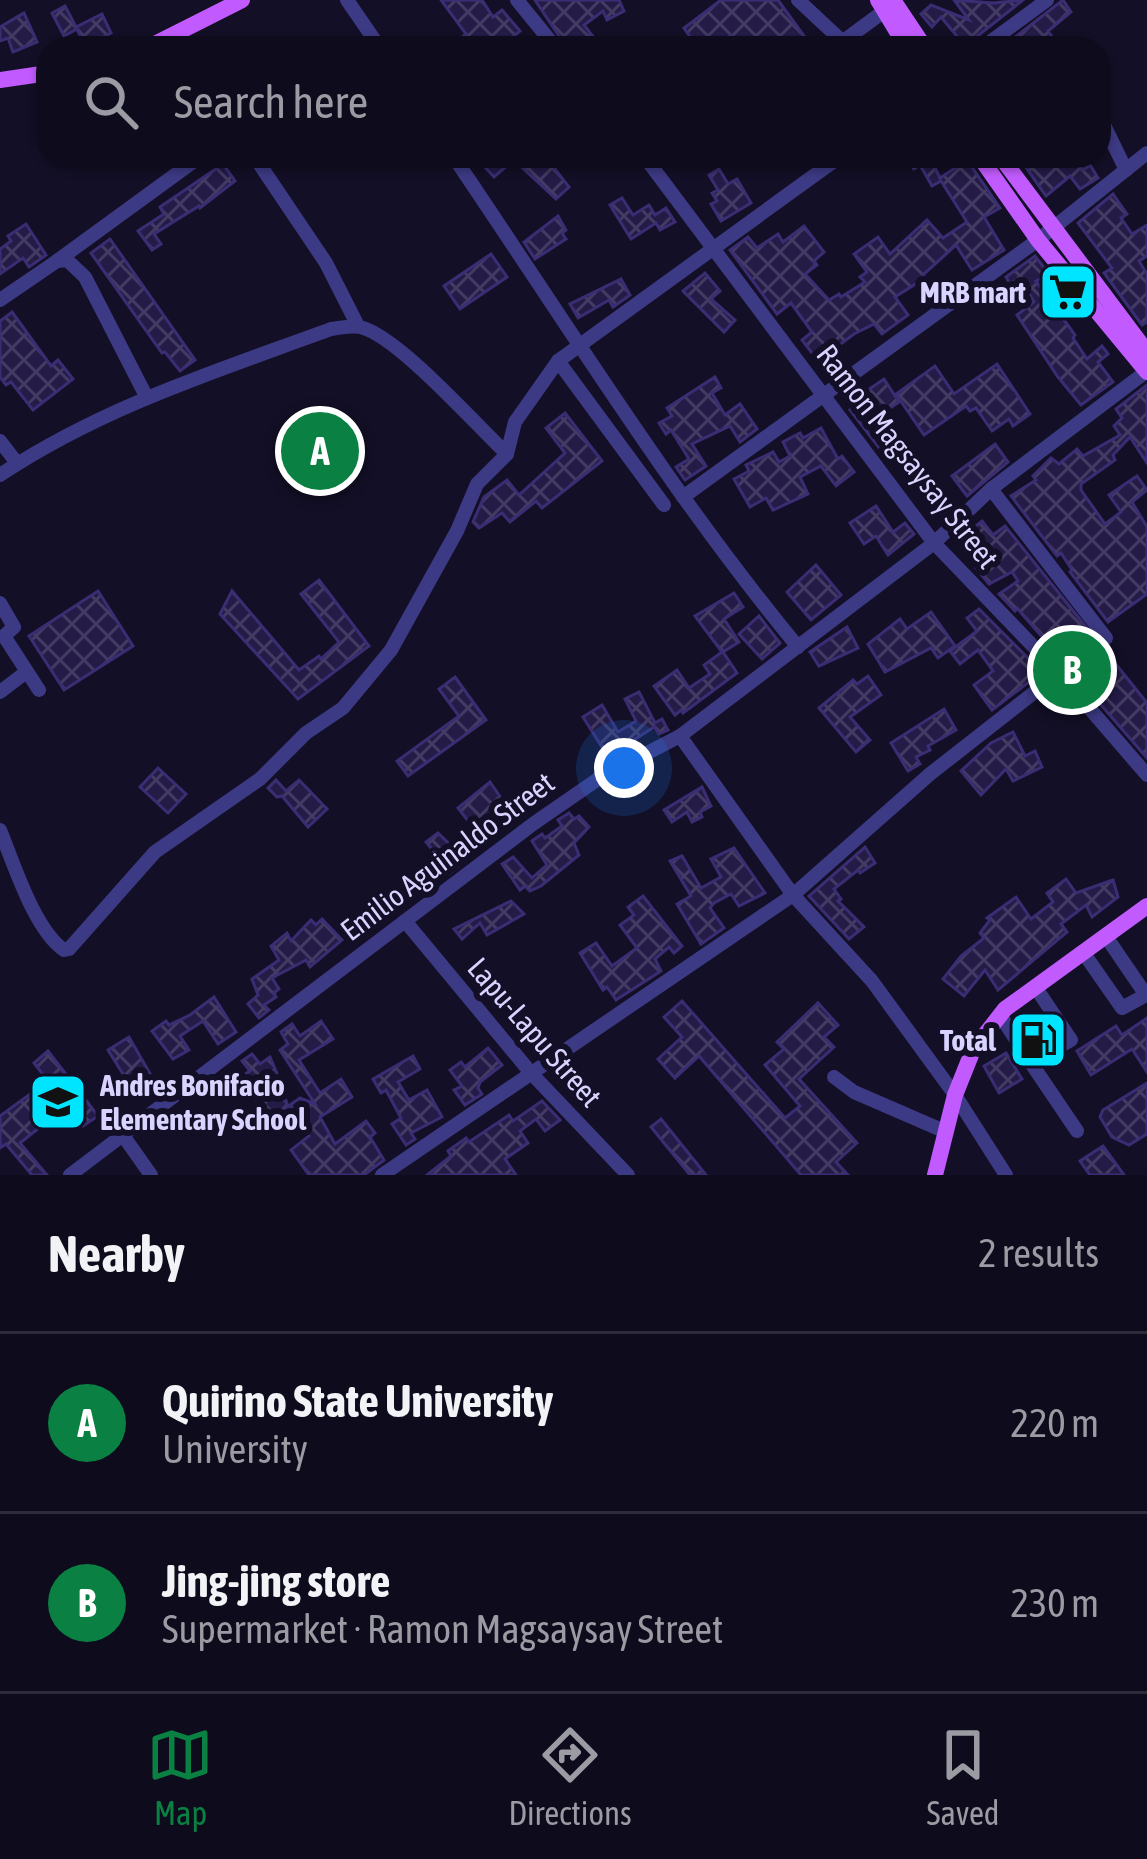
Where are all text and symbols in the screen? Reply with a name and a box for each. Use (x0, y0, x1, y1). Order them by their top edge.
search box (36, 36, 1111, 168)
icon: search (78, 69, 144, 135)
text: Search here (174, 76, 368, 128)
supermarket icon: MRB mart (1037, 261, 1099, 323)
place label: MRB mart (920, 275, 1026, 309)
street label: Ramon Magsaysay Street (810, 338, 1006, 574)
pin: A (281, 406, 359, 496)
pin: B (1033, 625, 1111, 715)
your location (594, 738, 654, 798)
street label: Emilio Aguinaldo Street (334, 765, 560, 947)
street label: Lapu-Lapu Street (461, 951, 609, 1113)
fuel station icon: Total (1007, 1009, 1069, 1071)
place label: Total (940, 1023, 997, 1057)
place label: Andres Bonifacio Elementary School (99, 1068, 307, 1136)
school or university icon: Andres Bonifacio Elementary School (27, 1071, 89, 1133)
text: Nearby (48, 1224, 185, 1283)
text: 2 results (978, 1231, 1099, 1275)
text: Quirino State University (162, 1375, 553, 1427)
text: A (77, 1401, 97, 1445)
text: 220 m (1011, 1401, 1099, 1445)
text: University (162, 1427, 308, 1471)
text: Jing-jing store (162, 1555, 390, 1607)
text: B (78, 1581, 96, 1625)
text: 230 m (1011, 1581, 1099, 1625)
text: Supermarket · Ramon Magsaysay Street (162, 1607, 723, 1651)
tab: Map (147, 1722, 213, 1832)
tab: Directions (508, 1722, 632, 1832)
tab: Saved (927, 1722, 999, 1832)

